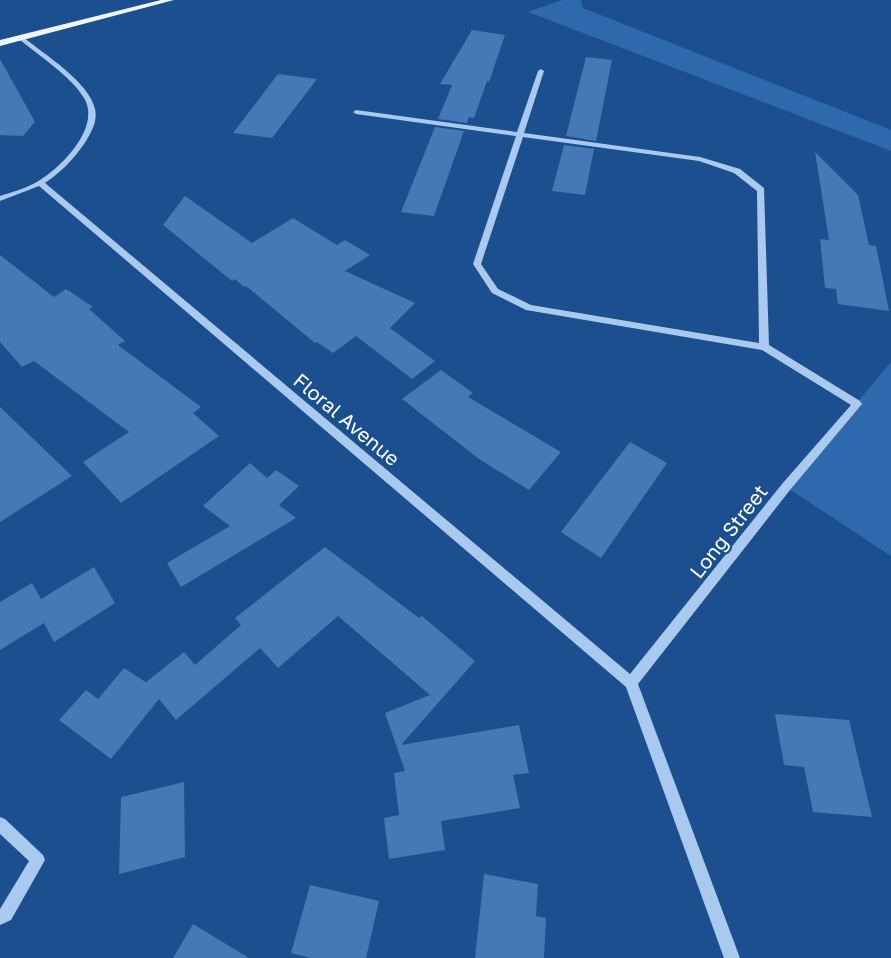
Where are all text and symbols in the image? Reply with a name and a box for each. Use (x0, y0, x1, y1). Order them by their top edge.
street label: Floral Avenue (289, 368, 405, 470)
street label: Long Street (684, 479, 772, 583)

